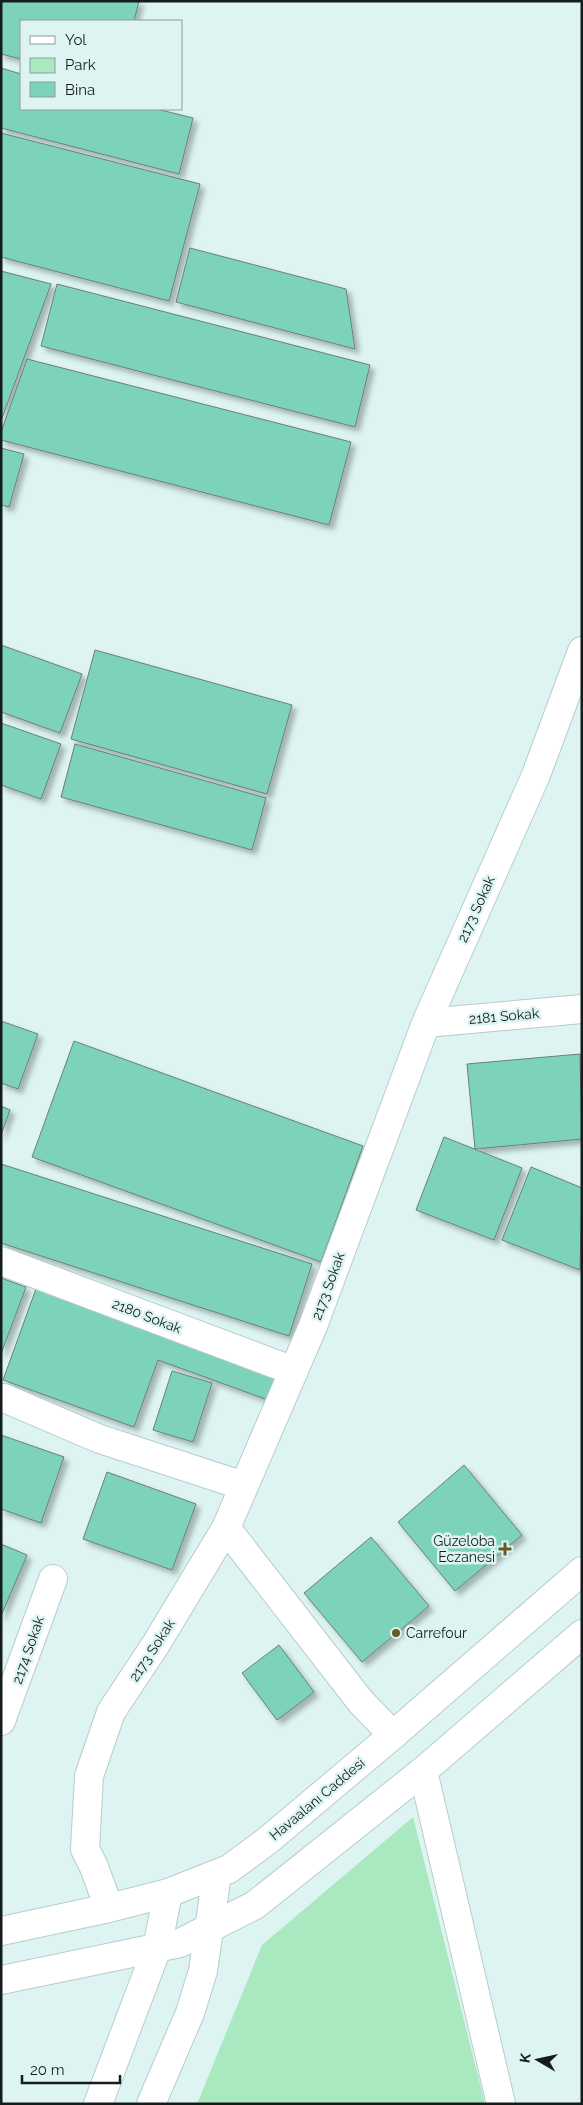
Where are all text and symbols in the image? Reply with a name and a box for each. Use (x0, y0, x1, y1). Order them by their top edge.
legend (20, 20, 182, 110)
text: Yol (65, 31, 87, 49)
text: Park (65, 56, 96, 74)
text: Bina (65, 81, 95, 99)
street label: 2173 Sokak (454, 873, 498, 945)
street label: 2181 Sokak (468, 1005, 540, 1027)
street label: 2173 Sokak (308, 1249, 348, 1322)
street label: 2180 Sokak (110, 1295, 184, 1337)
place label: Güzeloba Eczanesi (433, 1533, 495, 1565)
marker: Güzeloba Eczanesi (499, 1543, 511, 1555)
street label: 2174 Sokak (9, 1614, 47, 1686)
street label: 2173 Sokak (126, 1615, 178, 1684)
place label: Carrefour (406, 1625, 467, 1641)
marker: Carrefour (390, 1627, 402, 1639)
street label: Havaalanı Caddesi (266, 1755, 368, 1843)
north arrow (513, 2035, 563, 2085)
text: K (517, 2051, 534, 2064)
scale bar (22, 2052, 120, 2084)
text: 20 m (30, 2061, 65, 2079)

